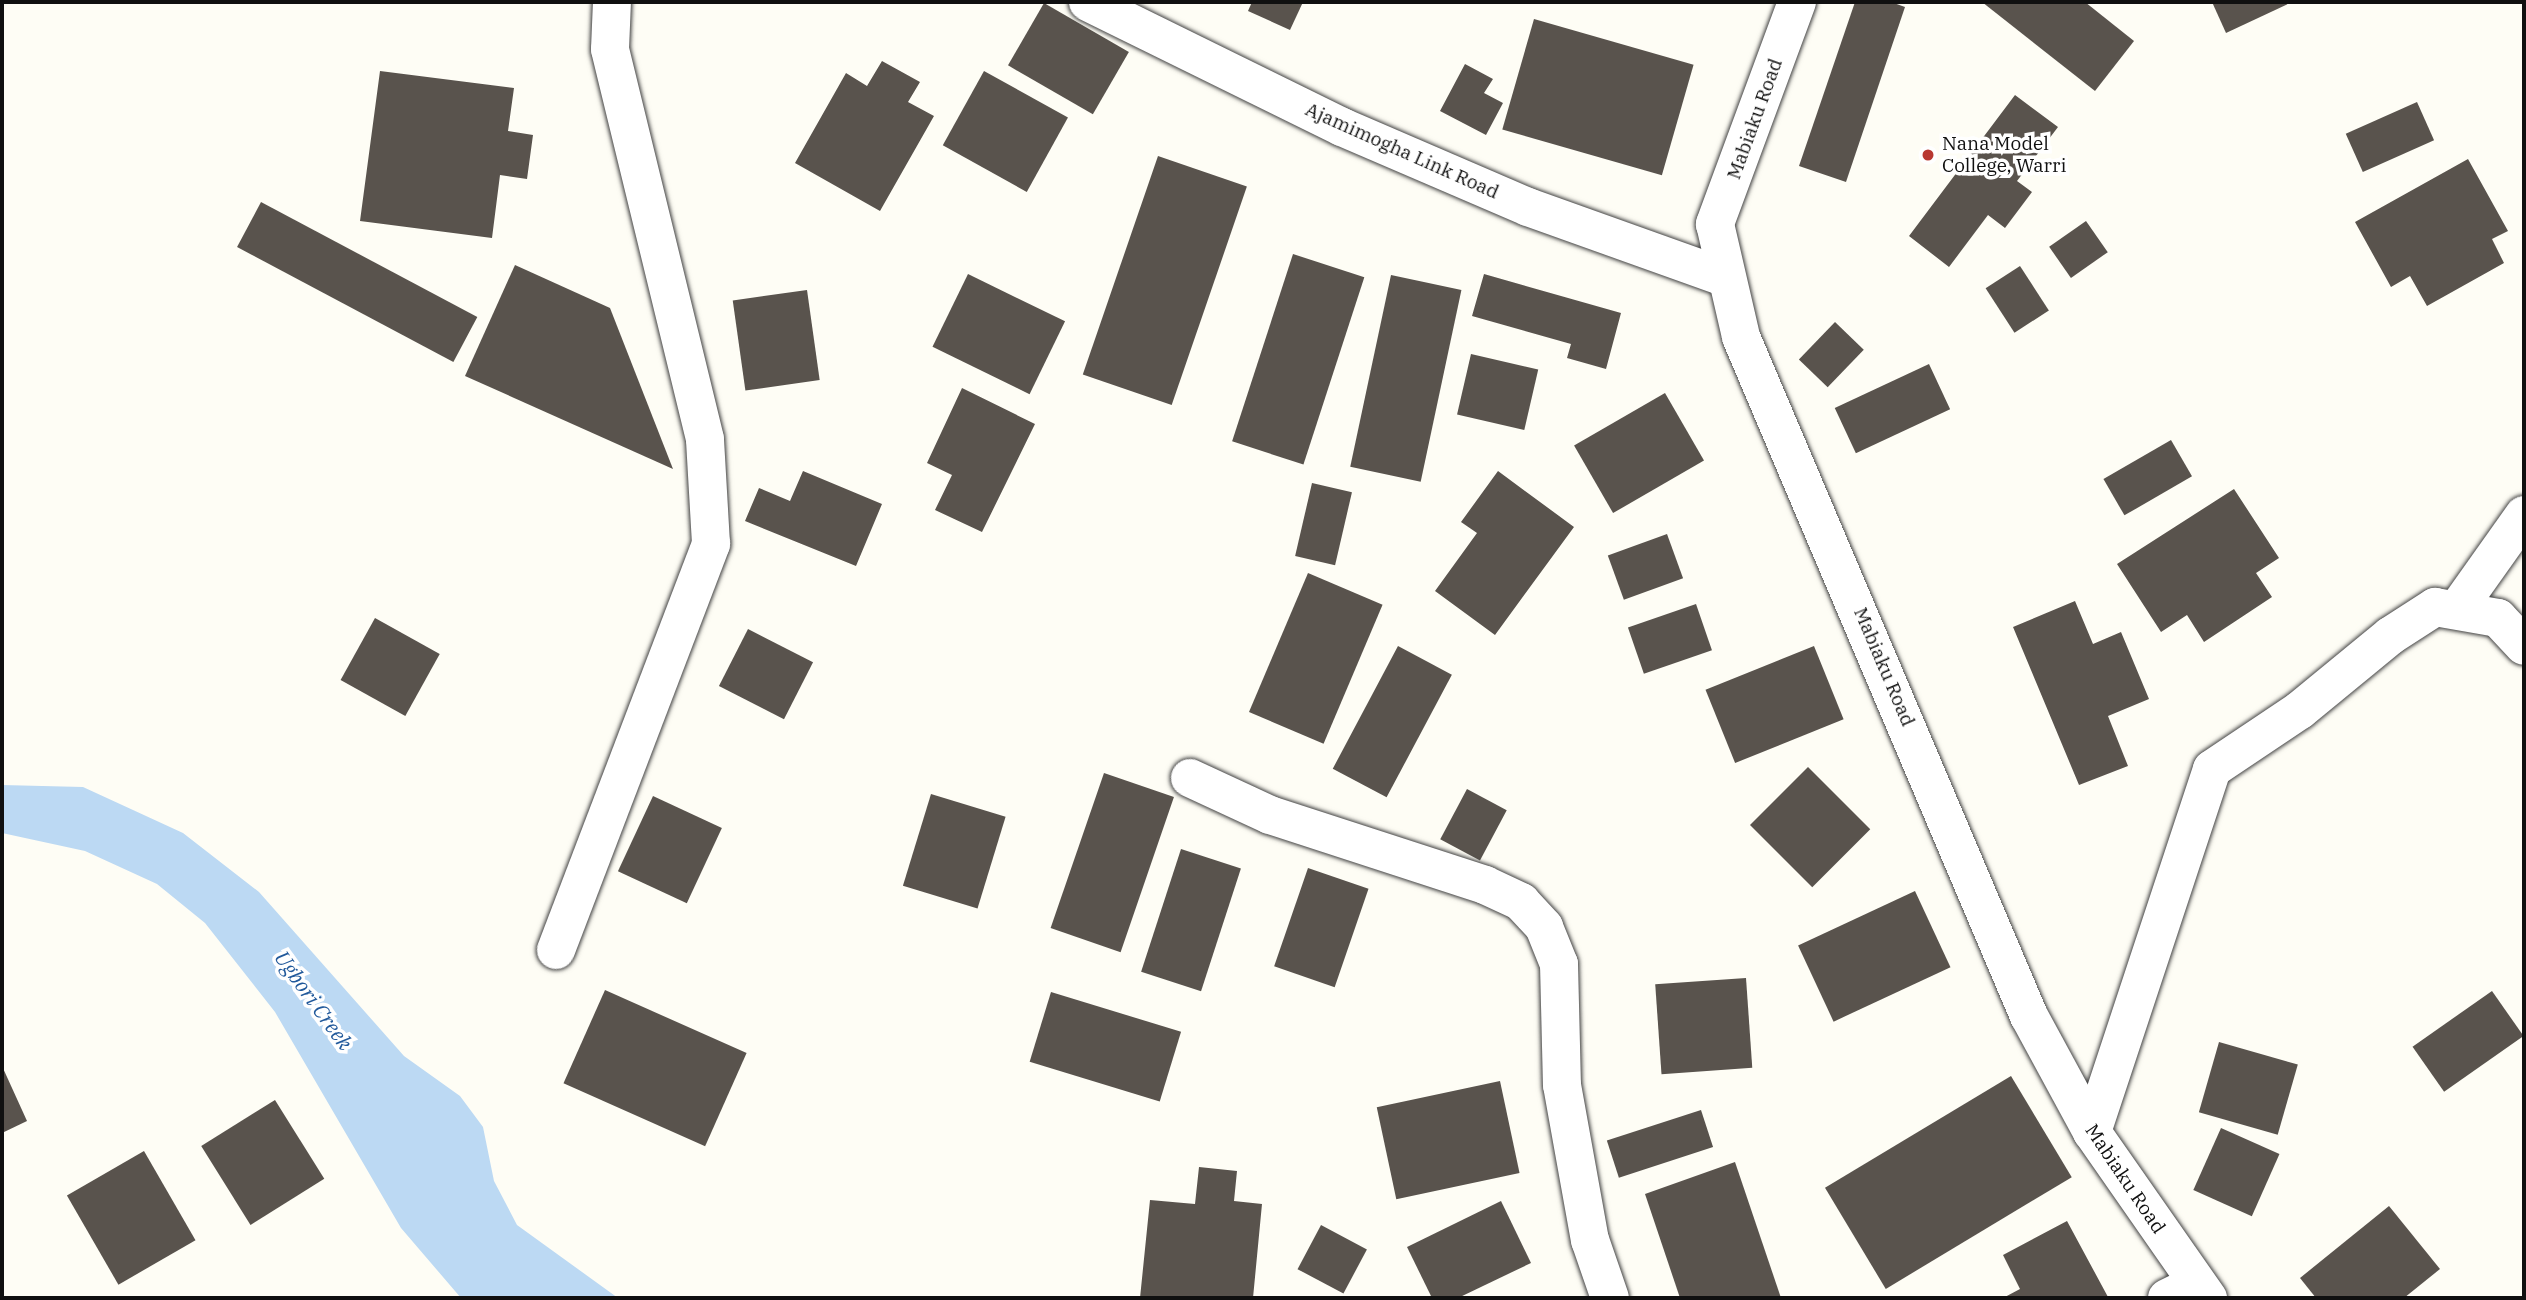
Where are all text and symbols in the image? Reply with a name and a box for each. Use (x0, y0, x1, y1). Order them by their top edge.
street label: Mabiaku Road (1723, 55, 1787, 183)
street label: Ajamimogha Link Road (1302, 98, 1502, 204)
place label: Nana Model College, Warri (1942, 133, 2066, 177)
marker: Nana Model College, Warri (1920, 147, 1936, 163)
street label: Mabiaku Road (1849, 604, 1919, 730)
water label: Ugbori Creek (270, 946, 358, 1054)
street label: Mabiaku Road (2080, 1120, 2170, 1238)

